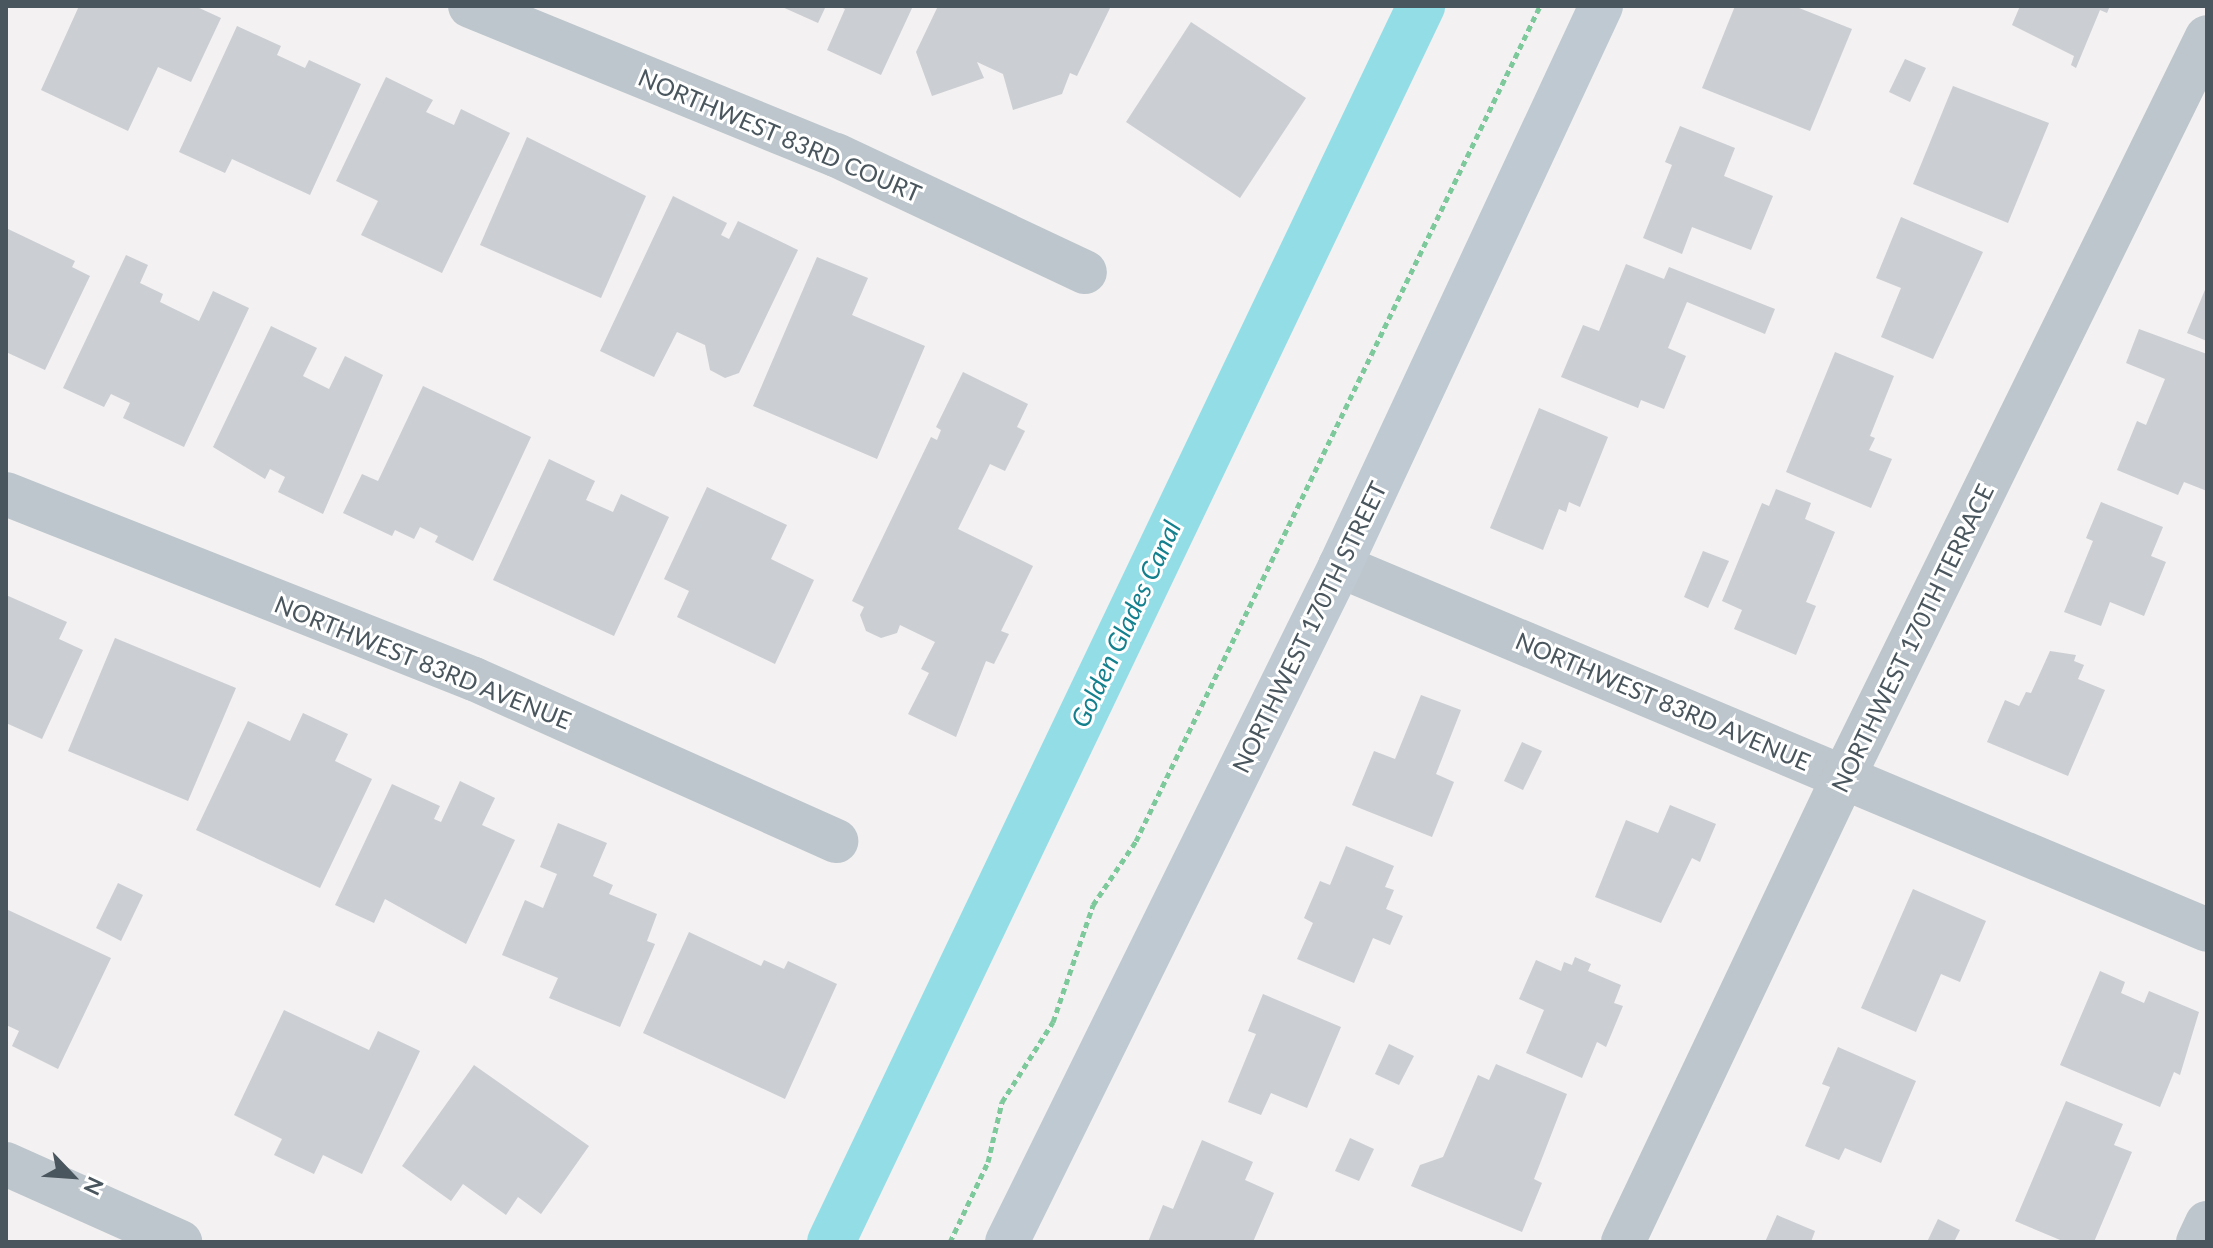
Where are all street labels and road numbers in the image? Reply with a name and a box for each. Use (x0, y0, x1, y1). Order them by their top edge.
street label: NORTHWEST 83RD COURT (634, 62, 926, 208)
street label: NORTHWEST 170TH STREET (1226, 476, 1392, 778)
street label: NORTHWEST 170TH TERRACE (1824, 479, 2000, 797)
street label: NORTHWEST 83RD AVENUE (270, 589, 576, 735)
street label: NORTHWEST 83RD AVENUE (1511, 625, 1815, 777)

